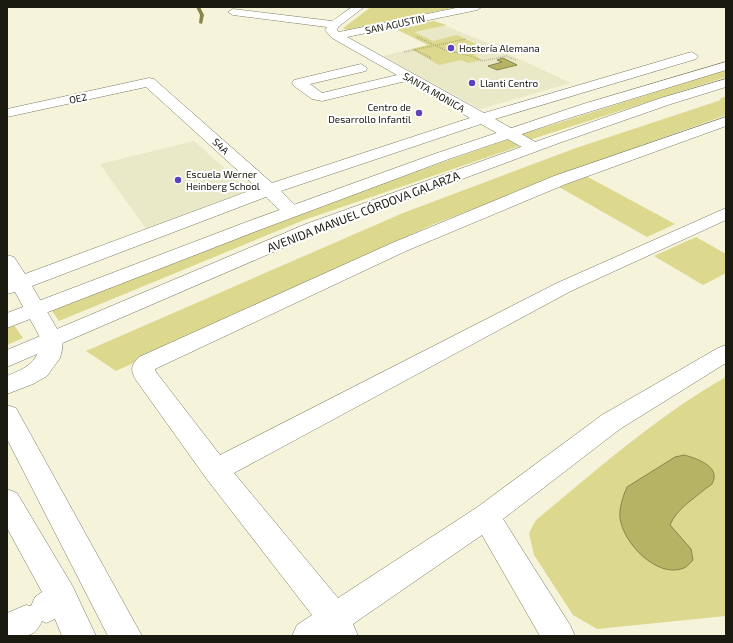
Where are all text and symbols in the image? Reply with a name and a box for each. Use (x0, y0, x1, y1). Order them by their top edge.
street label: SAN AGUSTIN (364, 12, 426, 36)
place label: Hostería Alemana (459, 42, 540, 54)
marker: Hostería Alemana (446, 43, 456, 53)
street label: SANTA MONICA (401, 69, 468, 115)
place label: Llanti Centro (480, 77, 538, 89)
marker: Llanti Centro (467, 78, 477, 88)
street label: OE2 (68, 90, 88, 106)
place label: Centro de Desarrollo Infantil (328, 101, 411, 125)
marker: Centro de Desarrollo Infantil (414, 108, 424, 118)
street label: S4A (210, 135, 232, 157)
street label: AVENIDA MANUEL CÓRDOVA GALARZA (265, 167, 462, 254)
place label: Escuela Werner Heinberg School (186, 168, 260, 192)
marker: Escuela Werner Heinberg School (173, 175, 183, 185)

